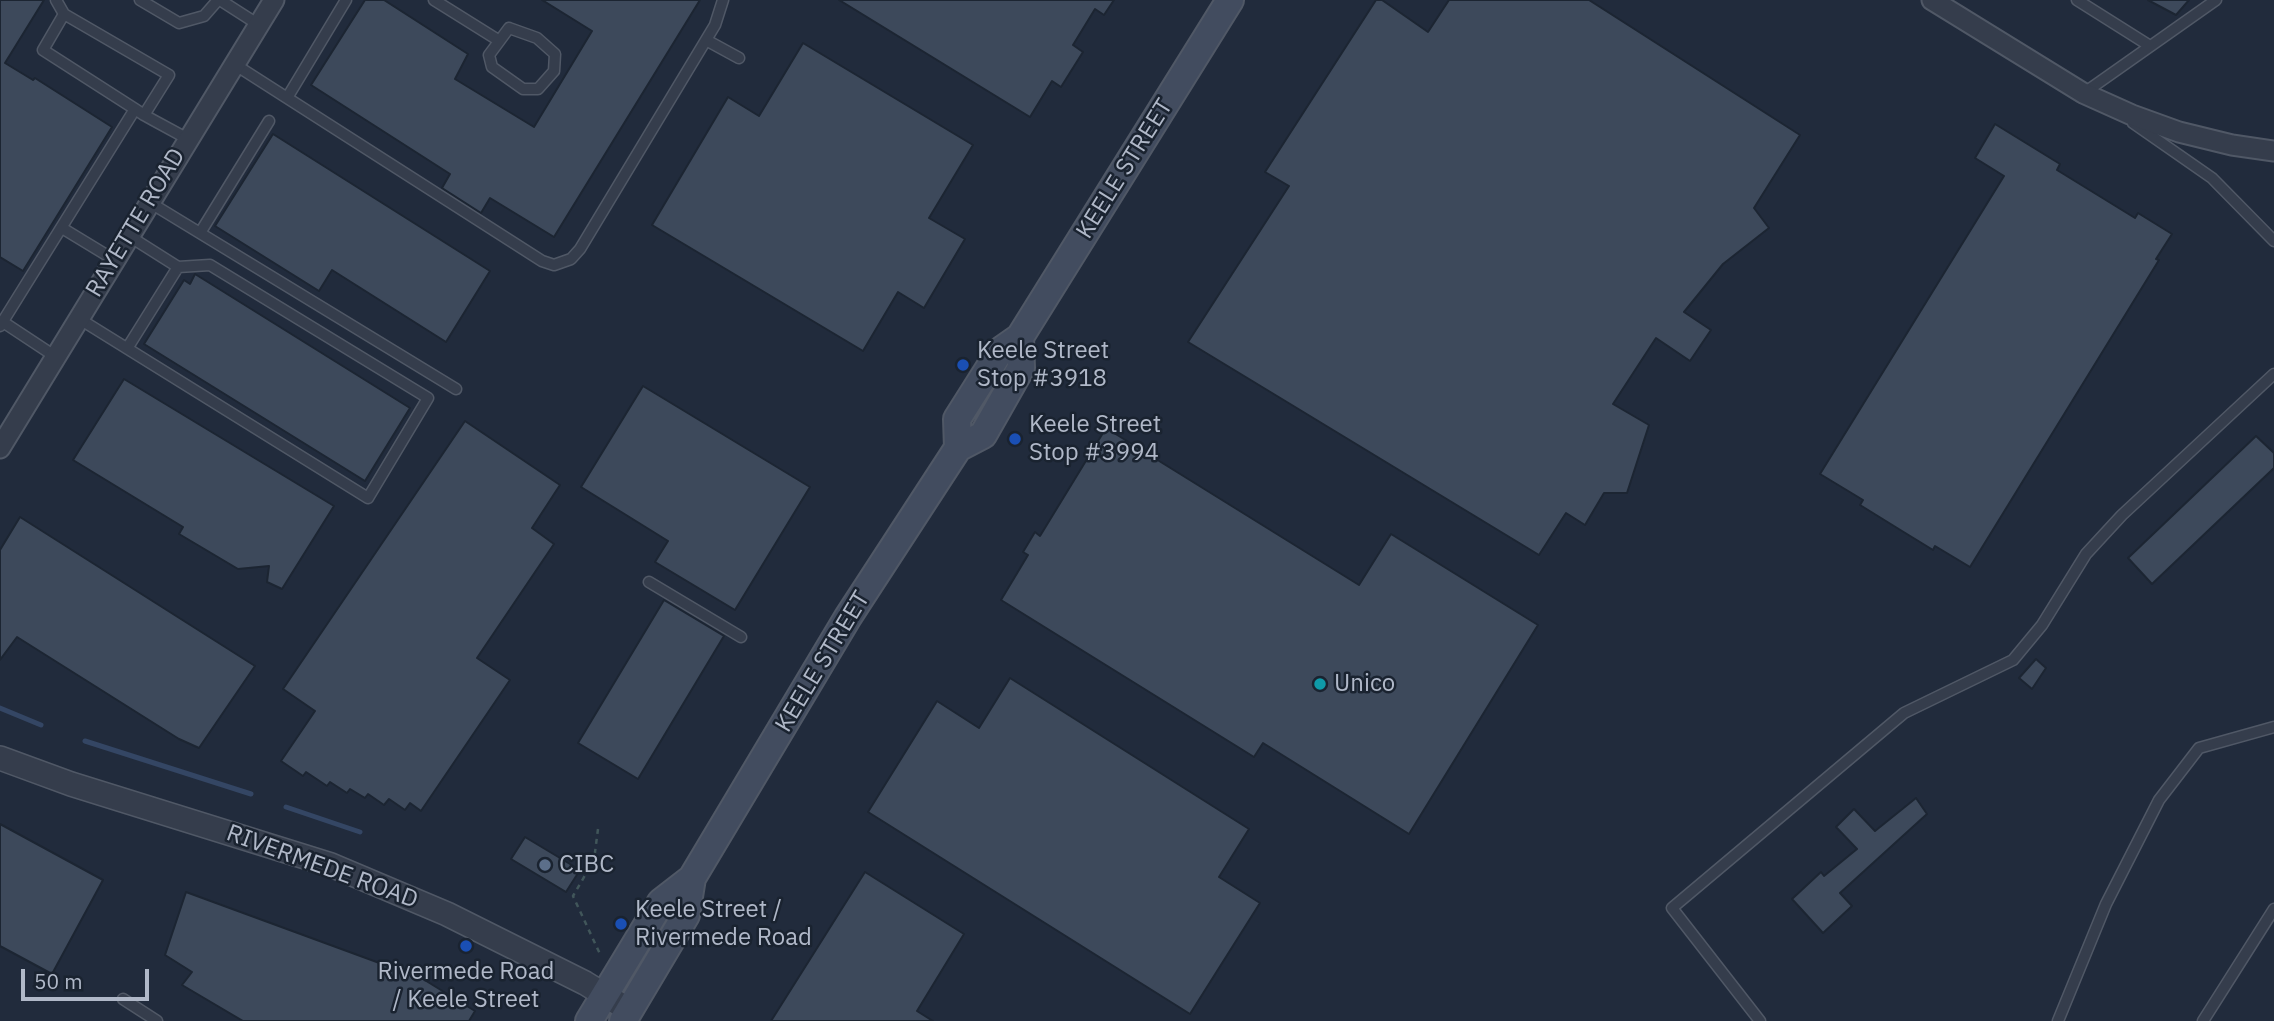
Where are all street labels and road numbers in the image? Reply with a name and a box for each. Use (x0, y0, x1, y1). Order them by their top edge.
street label: KEELE STREET (1071, 94, 1179, 244)
street label: RAYETTE ROAD (80, 143, 192, 303)
street label: KEELE STREET (770, 586, 876, 738)
street label: RIVERMEDE ROAD (222, 819, 422, 915)

